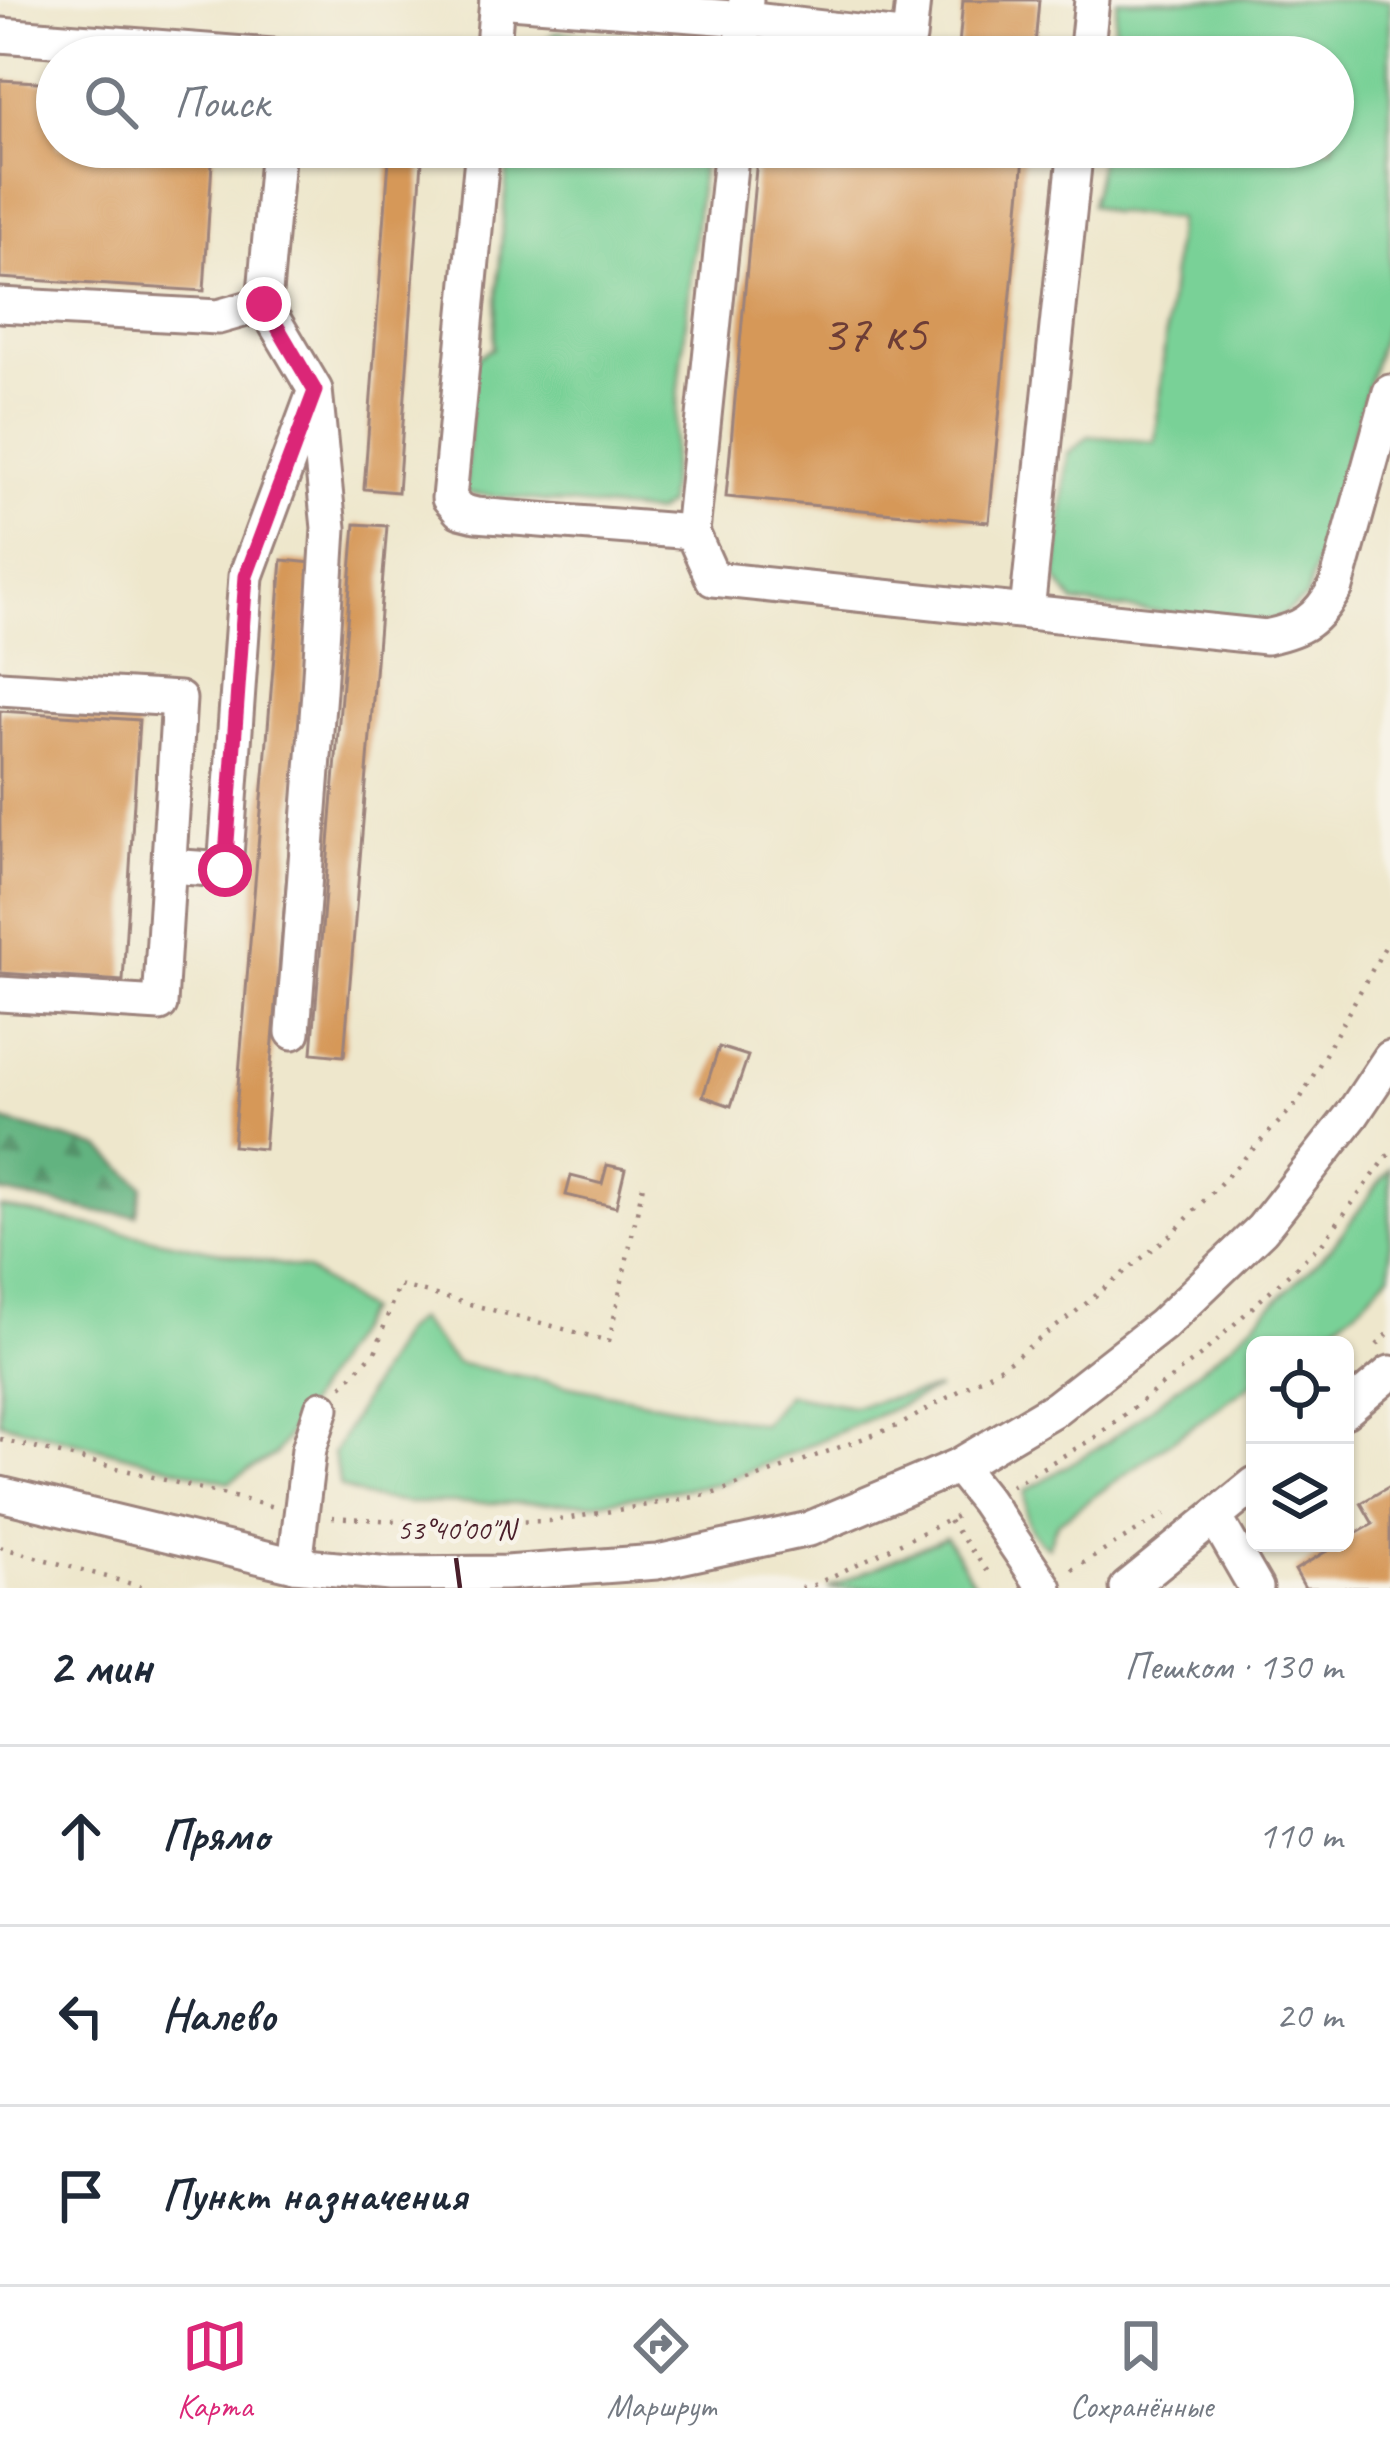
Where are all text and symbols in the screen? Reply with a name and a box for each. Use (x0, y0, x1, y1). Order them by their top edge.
search box (36, 36, 1354, 168)
icon: search (78, 69, 144, 135)
text: Поиск (174, 74, 269, 131)
route end (237, 277, 291, 331)
house number: 37 к5 (821, 299, 930, 367)
route start (198, 843, 252, 897)
map controls (1246, 1336, 1354, 1552)
button: locate (1246, 1336, 1354, 1444)
button: layers (1246, 1444, 1354, 1552)
text: 53°40'00"N (397, 1510, 520, 1548)
text: 2 мин (48, 1634, 152, 1698)
text: Пешком · 130 m (1124, 1642, 1342, 1691)
icon: ahead (48, 1803, 114, 1869)
text: Прямо (162, 1807, 269, 1864)
text: 110 m (1258, 1811, 1342, 1860)
icon: left (48, 1983, 114, 2049)
text: Налево (162, 1987, 276, 2044)
text: 20 m (1276, 1991, 1342, 2040)
icon: arrive (48, 2163, 114, 2229)
text: Пункт назначения (162, 2167, 467, 2224)
tab: Карта (177, 2313, 253, 2427)
tab: Маршрут (607, 2313, 716, 2427)
tab: Сохранённые (1070, 2313, 1213, 2427)

